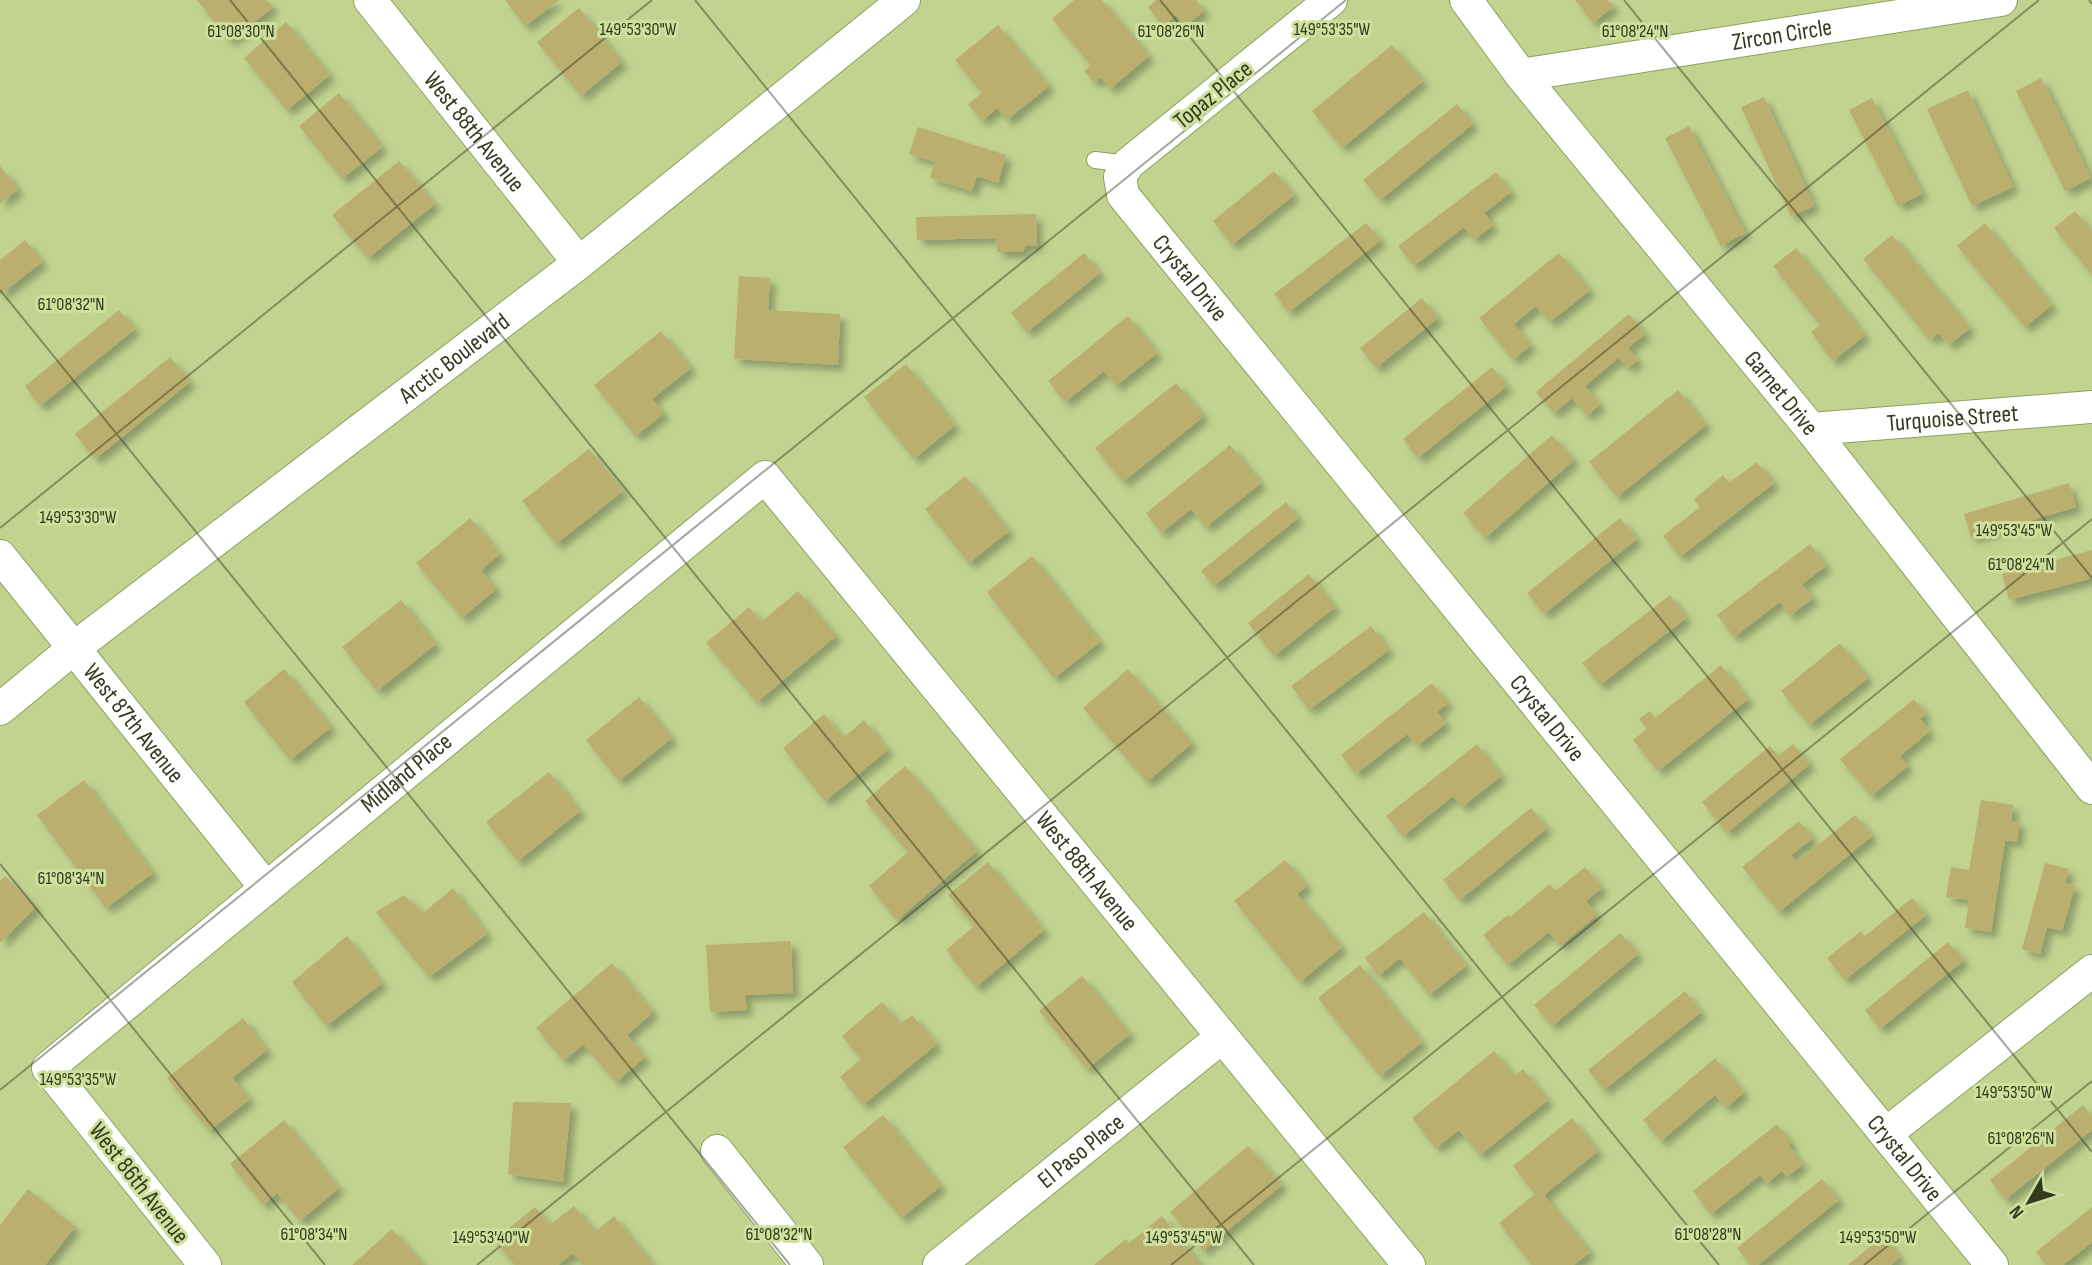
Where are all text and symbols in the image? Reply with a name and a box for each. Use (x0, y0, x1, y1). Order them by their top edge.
street label: Zircon Circle (1730, 12, 1834, 56)
text: 149°53'30"W (599, 19, 677, 40)
text: 149°53'35"W (1294, 19, 1370, 40)
text: 61°08'30"N (207, 21, 275, 42)
text: 61°08'26"N (1137, 21, 1205, 42)
text: 61°08'24"N (1602, 21, 1668, 42)
street label: Topaz Place (1168, 55, 1258, 135)
street label: West 88th Avenue (418, 65, 531, 198)
street label: Crystal Drive (1146, 228, 1234, 327)
text: 61°08'32"N (38, 294, 104, 315)
street label: Arctic Boulevard (392, 307, 515, 410)
street label: Garnet Drive (1738, 345, 1825, 441)
street label: Turquoise Street (1886, 398, 2019, 438)
text: 149°53'30"W (39, 507, 117, 528)
text: 149°53'45"W (1976, 520, 2052, 541)
text: 61°08'24"N (1988, 554, 2054, 575)
street label: West 87th Avenue (77, 657, 190, 789)
street label: Crystal Drive (1504, 669, 1591, 767)
street label: Midland Place (355, 727, 458, 819)
street label: West 88th Avenue (1030, 805, 1144, 937)
text: 61°08'34"N (38, 868, 104, 889)
text: 149°53'35"W (40, 1069, 116, 1090)
text: 149°53'50"W (1976, 1082, 2053, 1103)
street label: El Paso Place (1032, 1107, 1130, 1194)
street label: Crystal Drive (1861, 1109, 1949, 1207)
street label: West 86th Avenue (83, 1117, 195, 1249)
text: 61°08'26"N (1987, 1128, 2055, 1149)
north arrow (1994, 1167, 2064, 1237)
text: N (2005, 1201, 2029, 1223)
text: 61°08'34"N (281, 1224, 347, 1245)
text: 61°08'32"N (746, 1224, 812, 1245)
text: 61°08'28"N (1675, 1224, 1741, 1245)
text: 149°53'40"W (452, 1227, 530, 1248)
text: 149°53'45"W (1146, 1227, 1222, 1248)
text: 149°53'50"W (1840, 1227, 1917, 1248)

